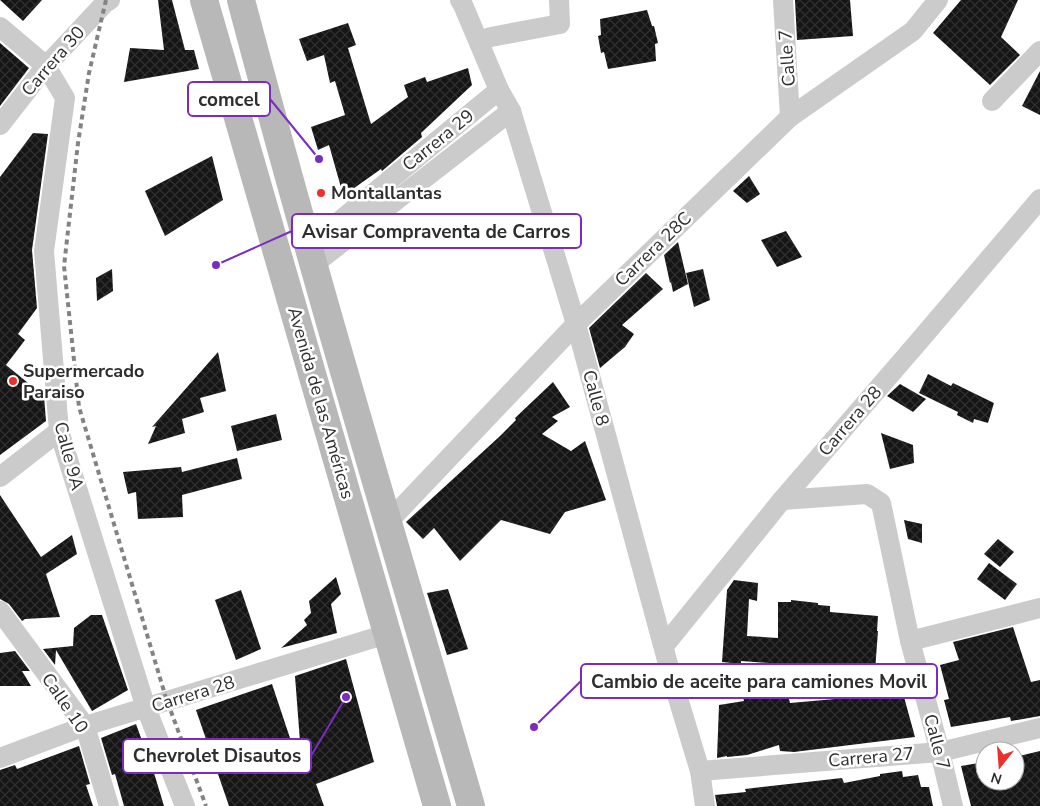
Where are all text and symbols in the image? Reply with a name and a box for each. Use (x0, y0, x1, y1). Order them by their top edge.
street label: Carrera 30 (16, 21, 90, 101)
street label: Calle 7 (773, 29, 801, 87)
callout: comcel (188, 82, 270, 116)
text: comcel (198, 87, 260, 113)
street label: Carrera 29 (397, 104, 479, 176)
place label: Montallantas (331, 181, 442, 205)
marker: Montallantas (315, 187, 327, 199)
street label: Carrera 28C (609, 206, 697, 292)
callout: Avisar Compraventa de Carros (292, 214, 581, 248)
text: Avisar Compraventa de Carros (302, 219, 570, 245)
street label: Avenida de las Américas (282, 304, 360, 502)
place label: Supermercado Paraiso (23, 359, 144, 404)
street label: Calle 8 (577, 367, 615, 429)
marker: Supermercado Paraiso (7, 375, 19, 387)
street label: Carrera 28 (813, 381, 887, 461)
street label: Calle 9A (48, 419, 90, 493)
callout: Cambio de aceite para camiones Movil (581, 664, 937, 698)
street label: Calle 10 (36, 668, 94, 738)
text: Cambio de aceite para camiones Movil (591, 669, 927, 695)
street label: Carrera 28 (148, 670, 238, 718)
street label: Calle 7 (918, 711, 956, 773)
callout: Chevrolet Disautos (123, 739, 311, 773)
street label: Carrera 27 (827, 741, 915, 773)
north arrow (975, 741, 1025, 791)
text: Chevrolet Disautos (133, 743, 301, 769)
text: N (989, 767, 1004, 789)

